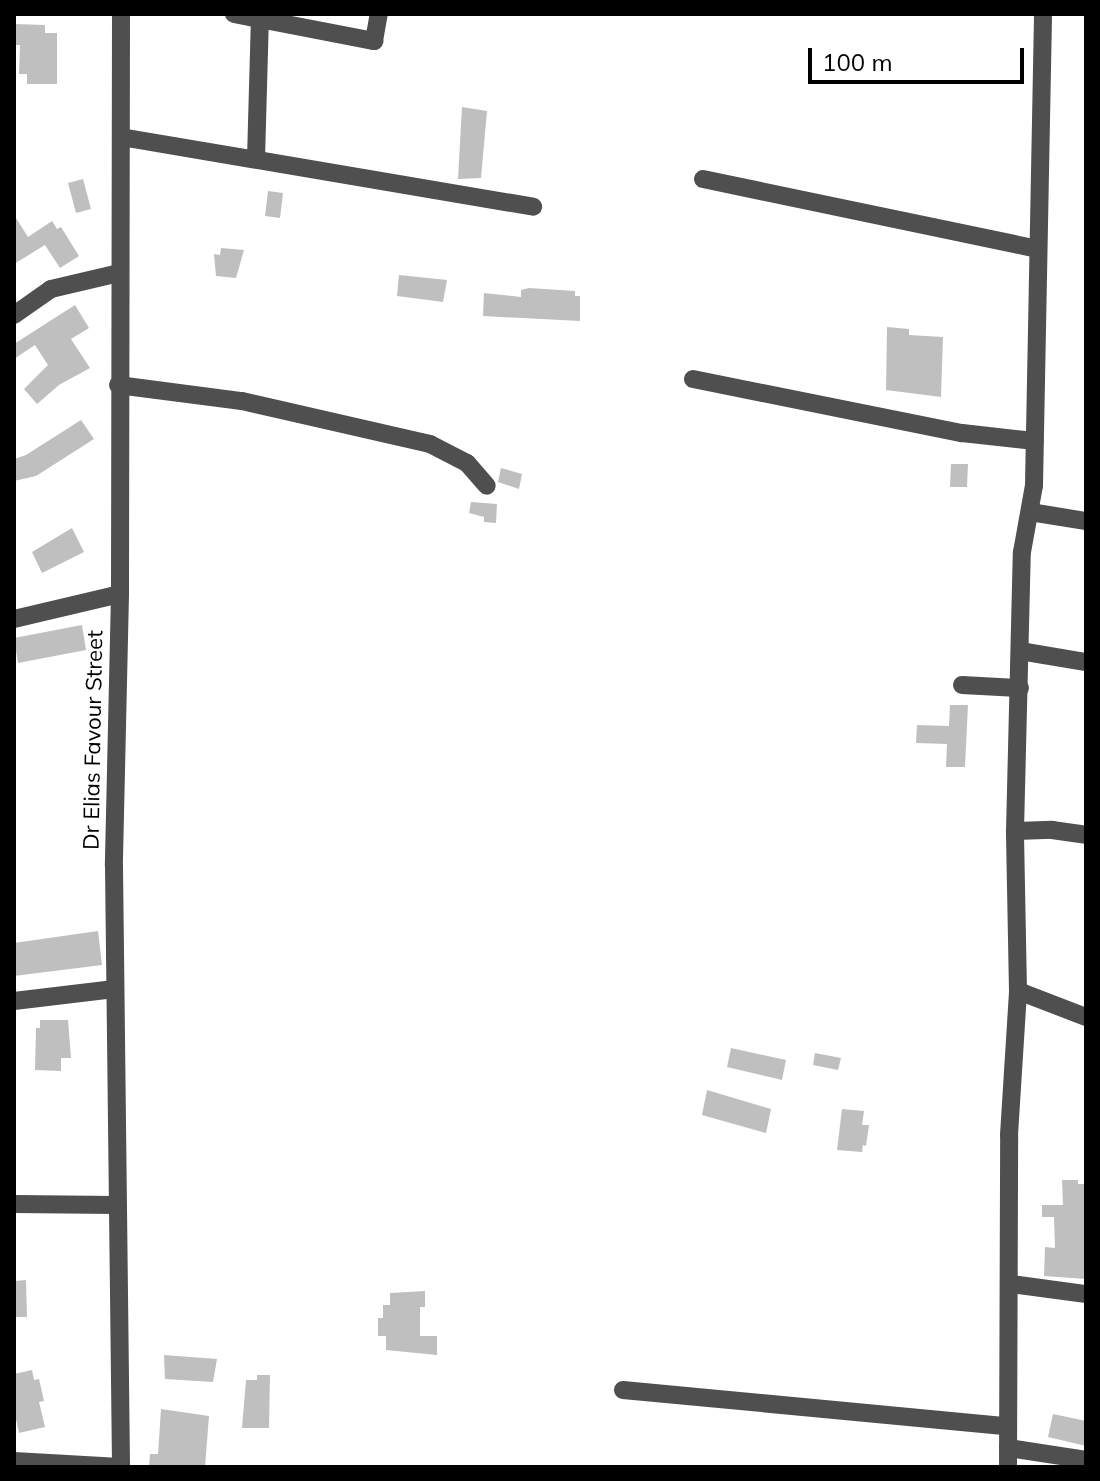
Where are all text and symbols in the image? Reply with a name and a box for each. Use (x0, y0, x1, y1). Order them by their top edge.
scale bar (812, 32, 1028, 82)
text: 100 m (822, 47, 893, 77)
street label: Dr Elias Favour Street (78, 630, 108, 850)

